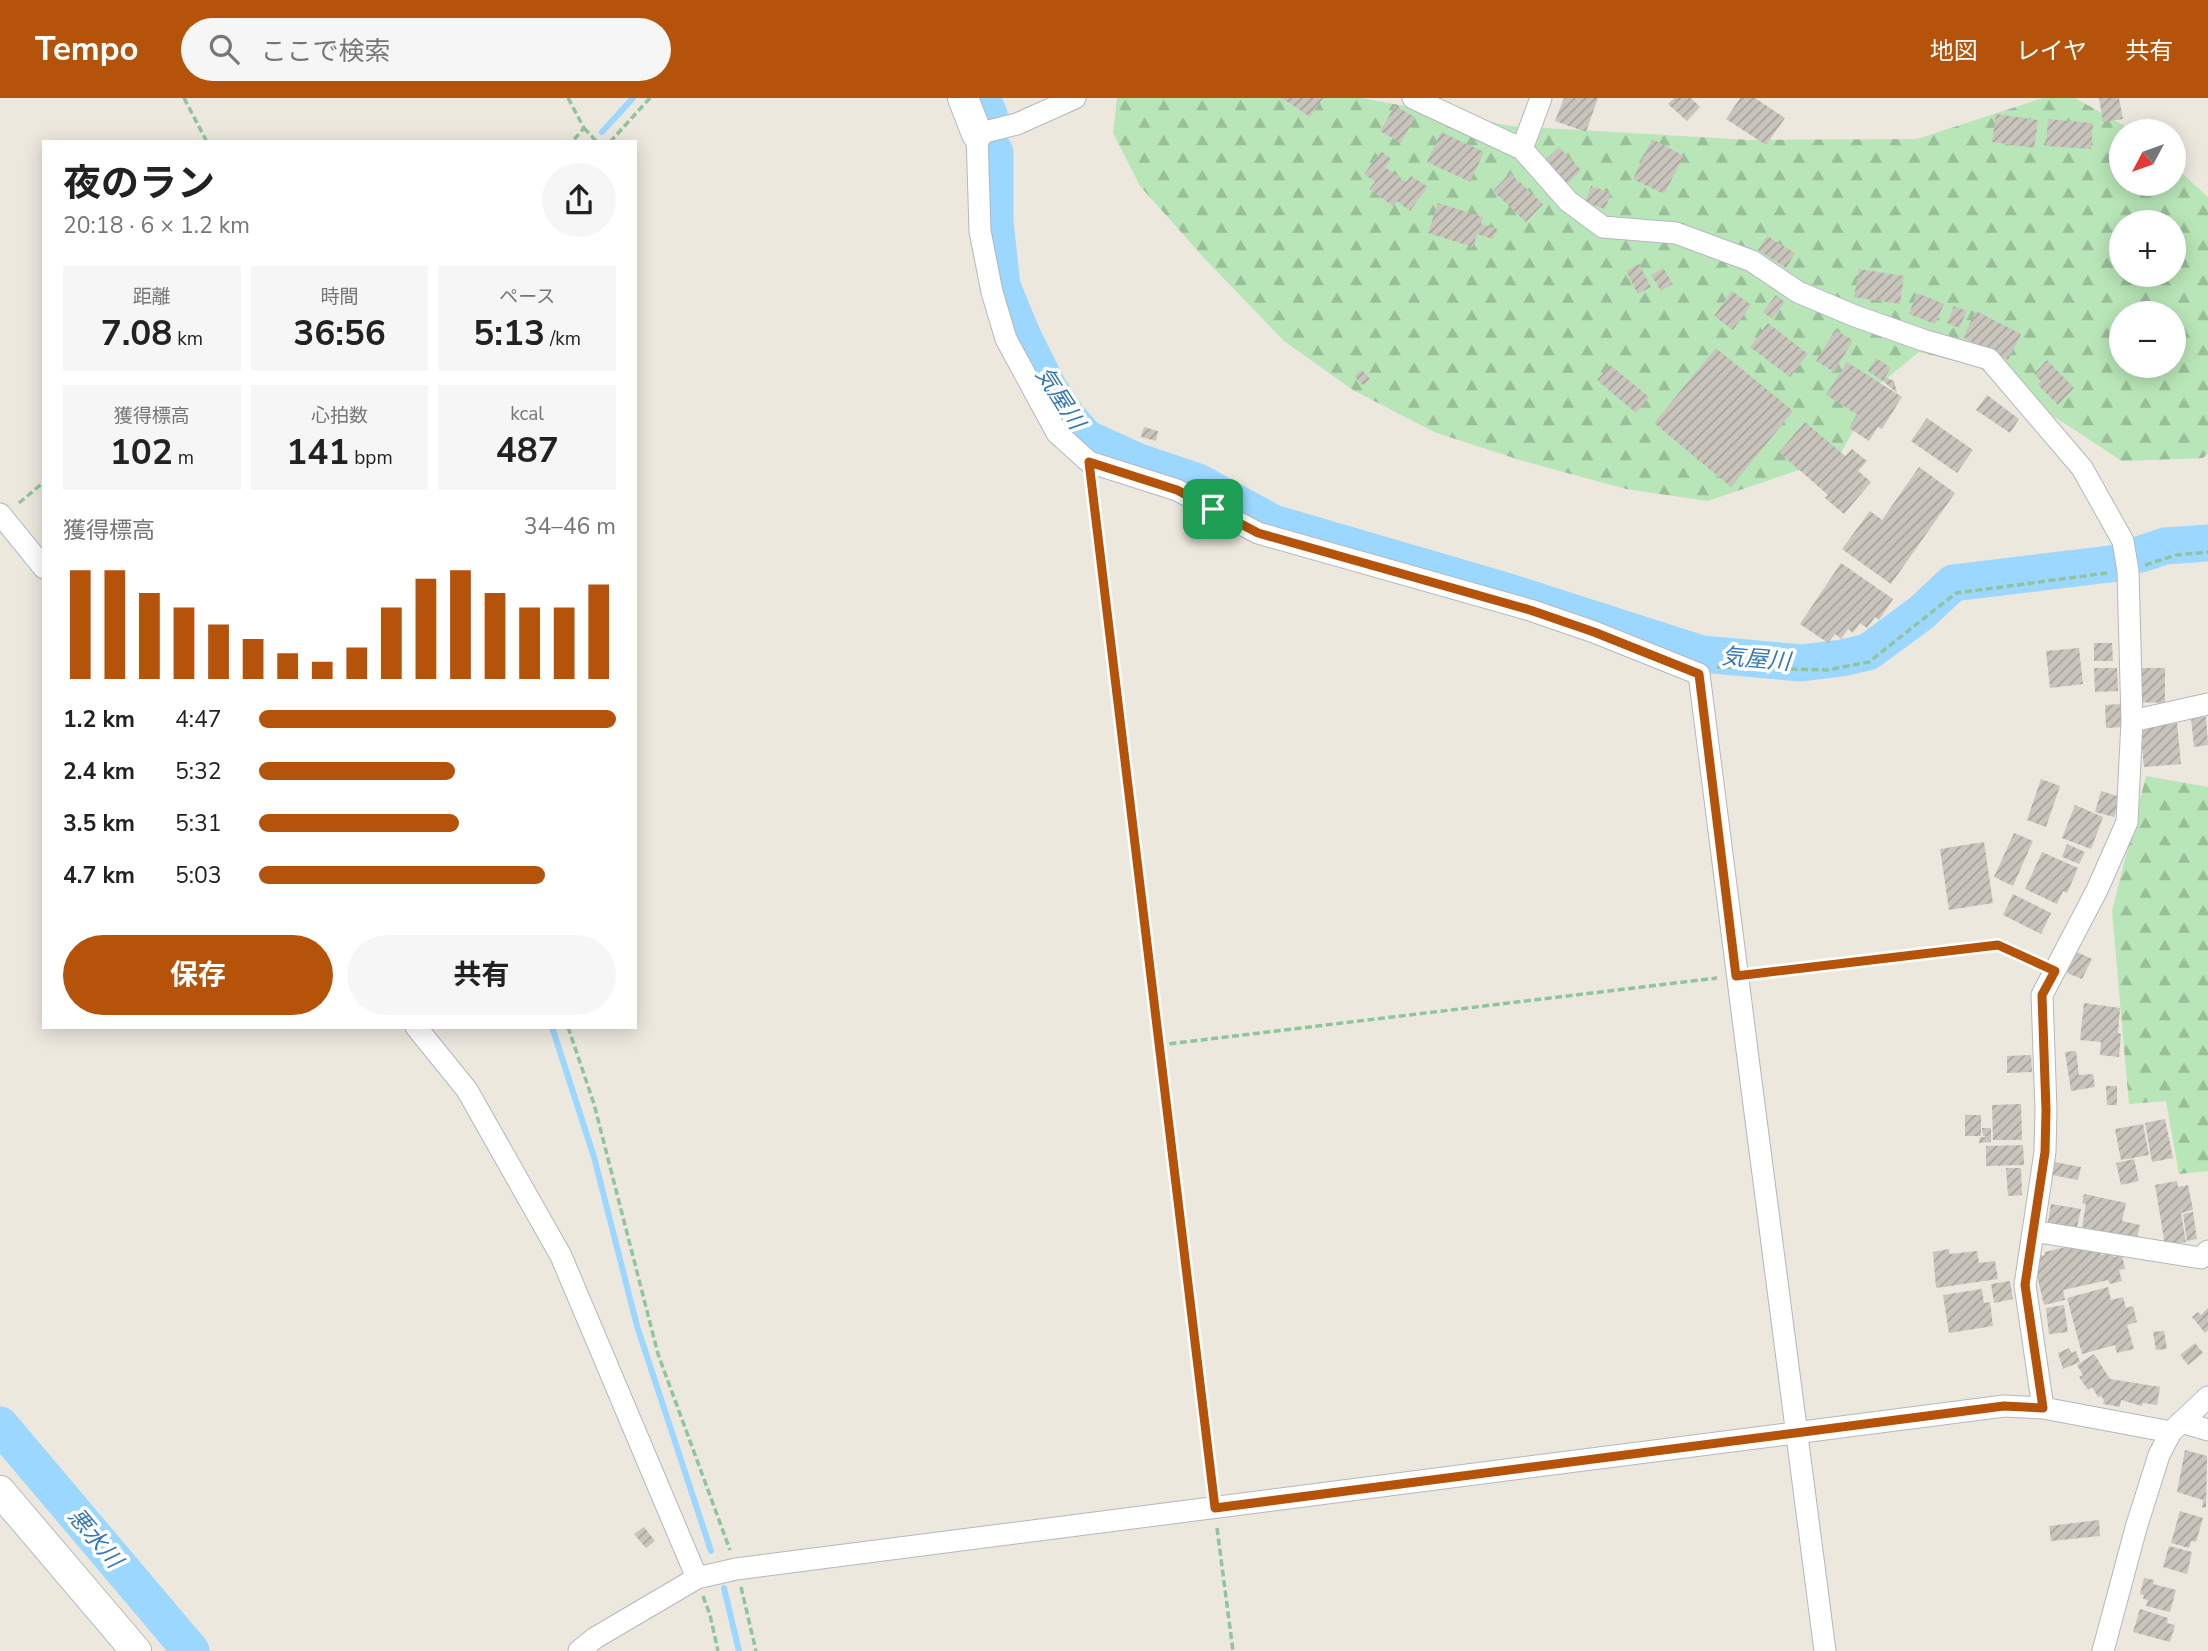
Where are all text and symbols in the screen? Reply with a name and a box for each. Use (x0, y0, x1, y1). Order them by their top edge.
search box (181, 18, 671, 81)
text: Tempo (35, 27, 139, 72)
icon: search (205, 30, 243, 68)
text: ここで検索 (261, 34, 391, 69)
text: 地図 (1930, 35, 1978, 67)
text: レイヤ (2016, 35, 2087, 67)
text: 共有 (2125, 35, 2173, 67)
north arrow (2109, 119, 2186, 196)
map controls (2109, 119, 2186, 378)
text: 夜のラン (63, 158, 215, 209)
button: share (542, 163, 616, 237)
text: 20:18 · 6 × 1.2 km (63, 210, 250, 241)
button: + (2109, 210, 2186, 287)
text: 距離 (133, 284, 171, 310)
text: 時間 (320, 284, 359, 310)
text: ペース (499, 284, 555, 310)
button: − (2109, 301, 2186, 378)
text: 7.08 (101, 310, 172, 357)
text: 36:56 (293, 310, 386, 357)
text: 5:13 (473, 310, 545, 357)
text: km (172, 326, 203, 352)
text: /km (545, 326, 581, 352)
water label: 気屋川 (1028, 361, 1093, 438)
text: kcal (510, 401, 544, 427)
text: 獲得標高 (114, 403, 190, 429)
text: 心拍数 (311, 403, 368, 429)
text: 487 (496, 427, 559, 474)
text: 102 (110, 429, 173, 476)
text: 141 (286, 429, 349, 476)
text: m (173, 445, 194, 471)
text: bpm (349, 445, 393, 471)
pin (1183, 479, 1243, 539)
icon: arrive (1194, 490, 1232, 528)
text: 34–46 m (524, 511, 616, 542)
text: 獲得標高 (63, 515, 155, 546)
water label: 気屋川 (1720, 641, 1795, 678)
text: 1.2 km (63, 704, 135, 735)
text: 4:47 (175, 704, 222, 735)
text: 2.4 km (63, 756, 135, 787)
text: 5:32 (175, 756, 222, 787)
text: 3.5 km (63, 808, 135, 839)
text: 5:31 (175, 808, 222, 839)
text: 4.7 km (63, 860, 135, 891)
text: 5:03 (175, 860, 222, 891)
button: 保存 (63, 935, 333, 1015)
button: 共有 (347, 935, 616, 1015)
water label: 悪水川 (61, 1502, 131, 1577)

